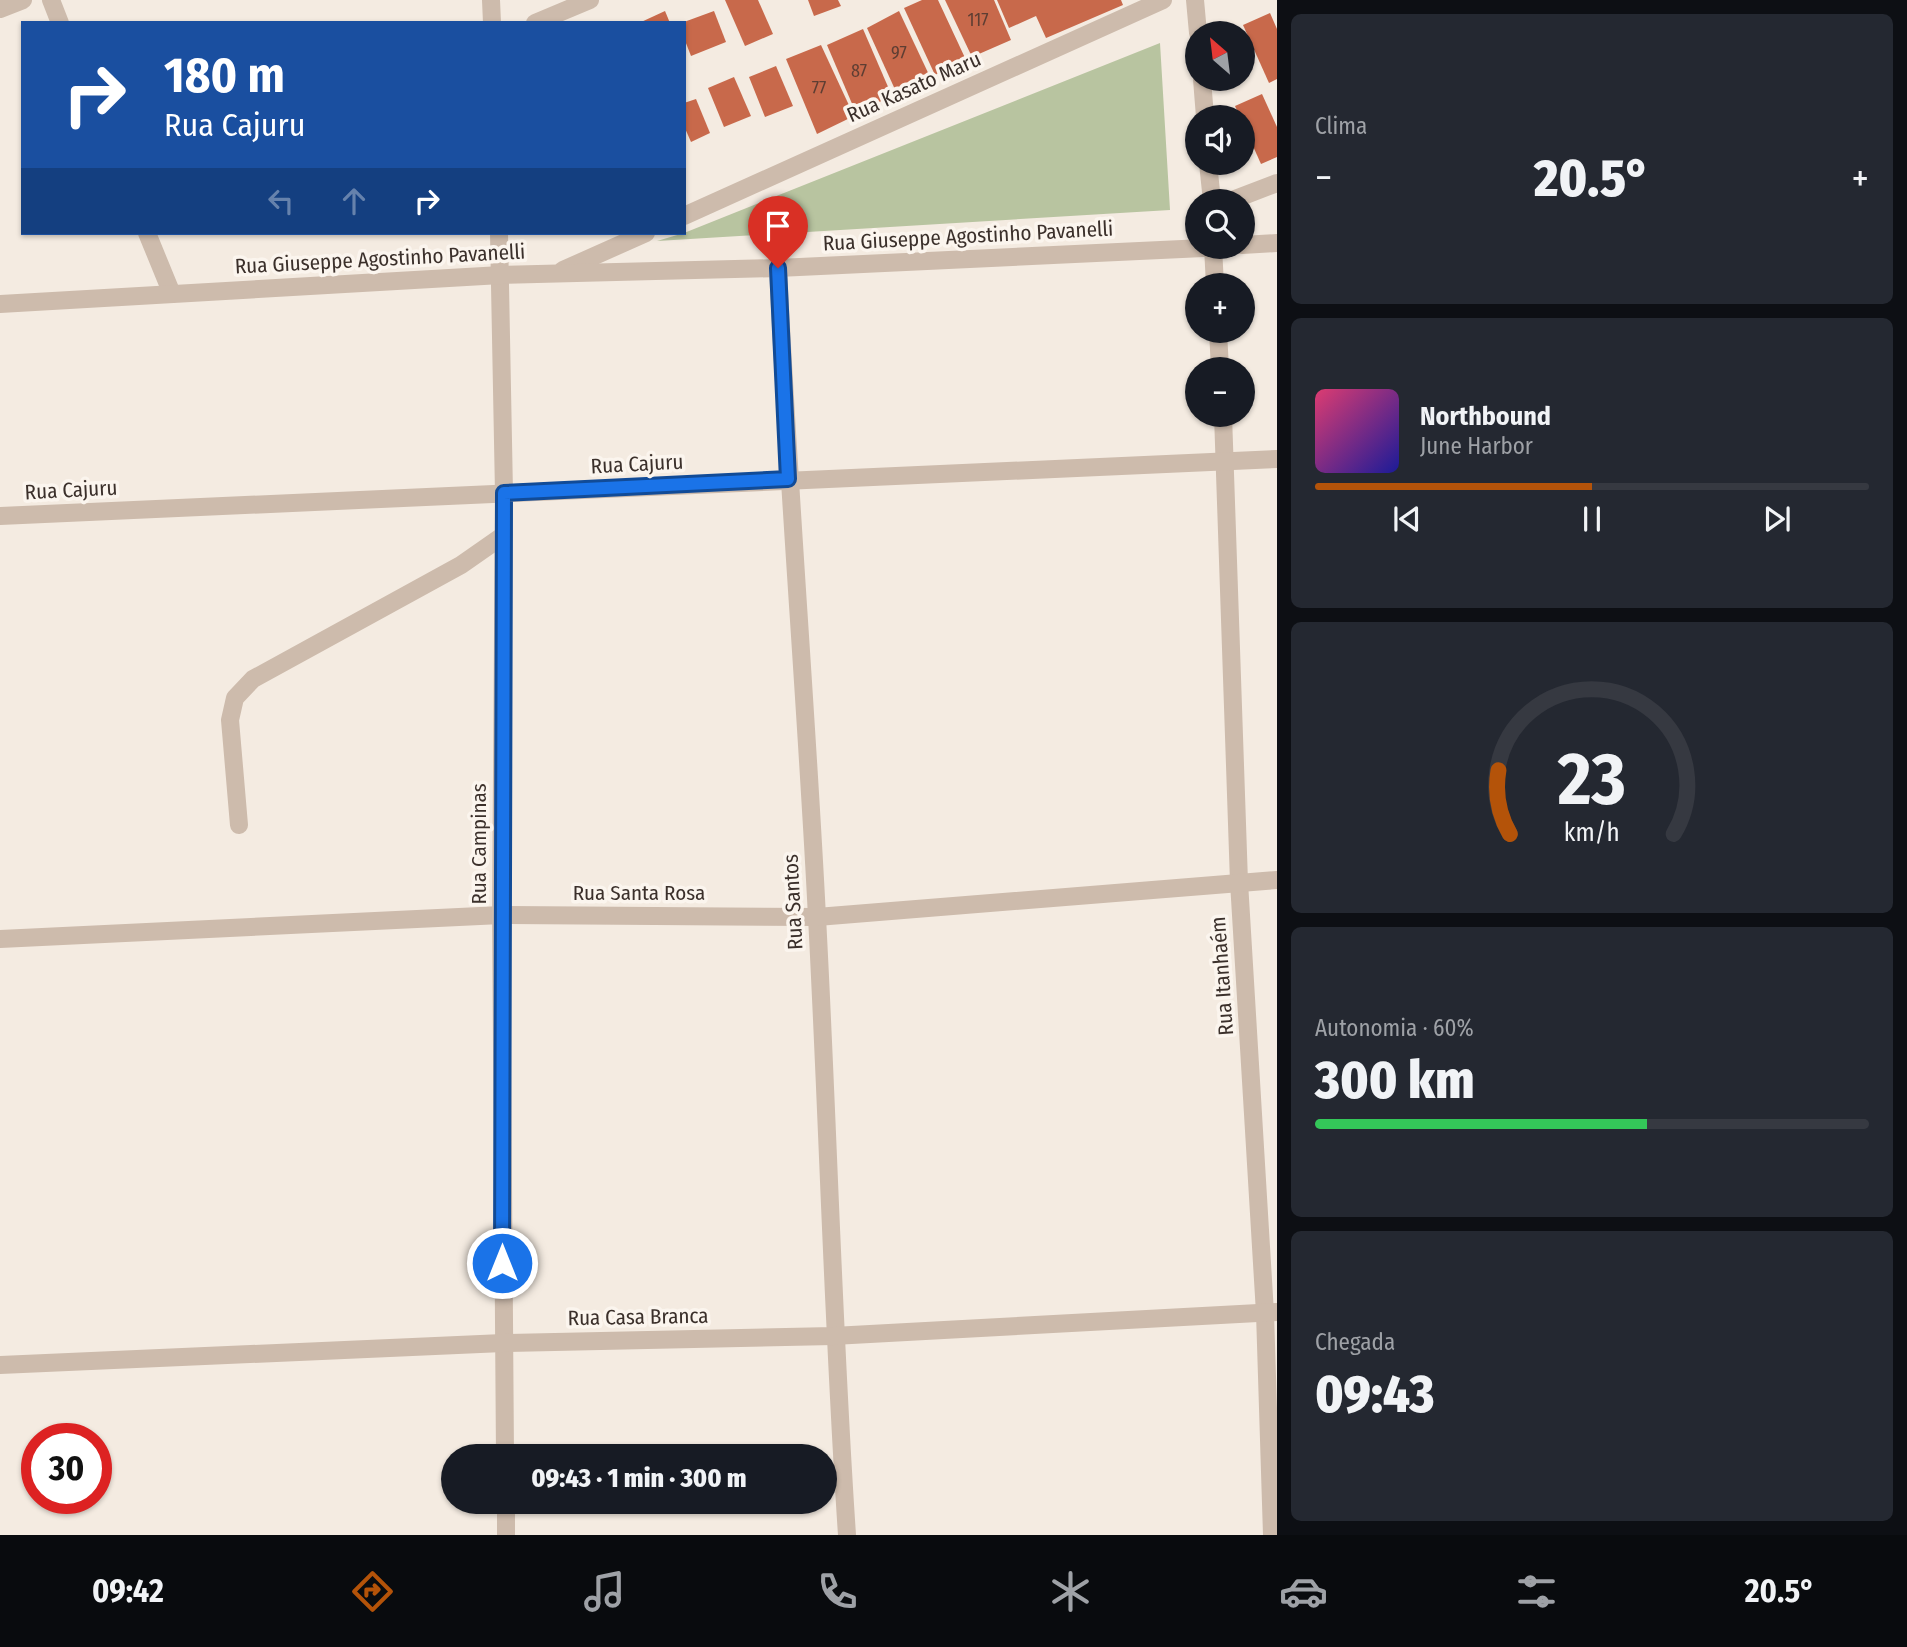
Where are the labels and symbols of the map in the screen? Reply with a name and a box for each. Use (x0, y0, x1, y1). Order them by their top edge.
house number: 117 (967, 9, 989, 31)
north arrow (1185, 21, 1255, 91)
house number: 97 (891, 42, 907, 64)
street label: Rua Kasato Maru (843, 46, 985, 128)
house number: 87 (851, 60, 867, 82)
house number: 77 (812, 77, 826, 99)
pin (748, 196, 808, 268)
street label: Rua Giuseppe Agostinho Pavanelli (822, 215, 1114, 257)
street label: Rua Giuseppe Agostinho Pavanelli (234, 238, 526, 280)
street label: Rua Cajuru (590, 449, 684, 479)
street label: Rua Cajuru (24, 475, 118, 505)
street label: Rua Campinas (466, 783, 492, 905)
street label: Rua Santos (778, 853, 808, 951)
street label: Rua Santa Rosa (573, 880, 705, 906)
street label: Rua Itanhaém (1205, 916, 1239, 1036)
position arrow (465, 1226, 539, 1300)
street label: Rua Casa Branca (567, 1303, 709, 1331)
speed limit sign: 30 (21, 1423, 112, 1514)

